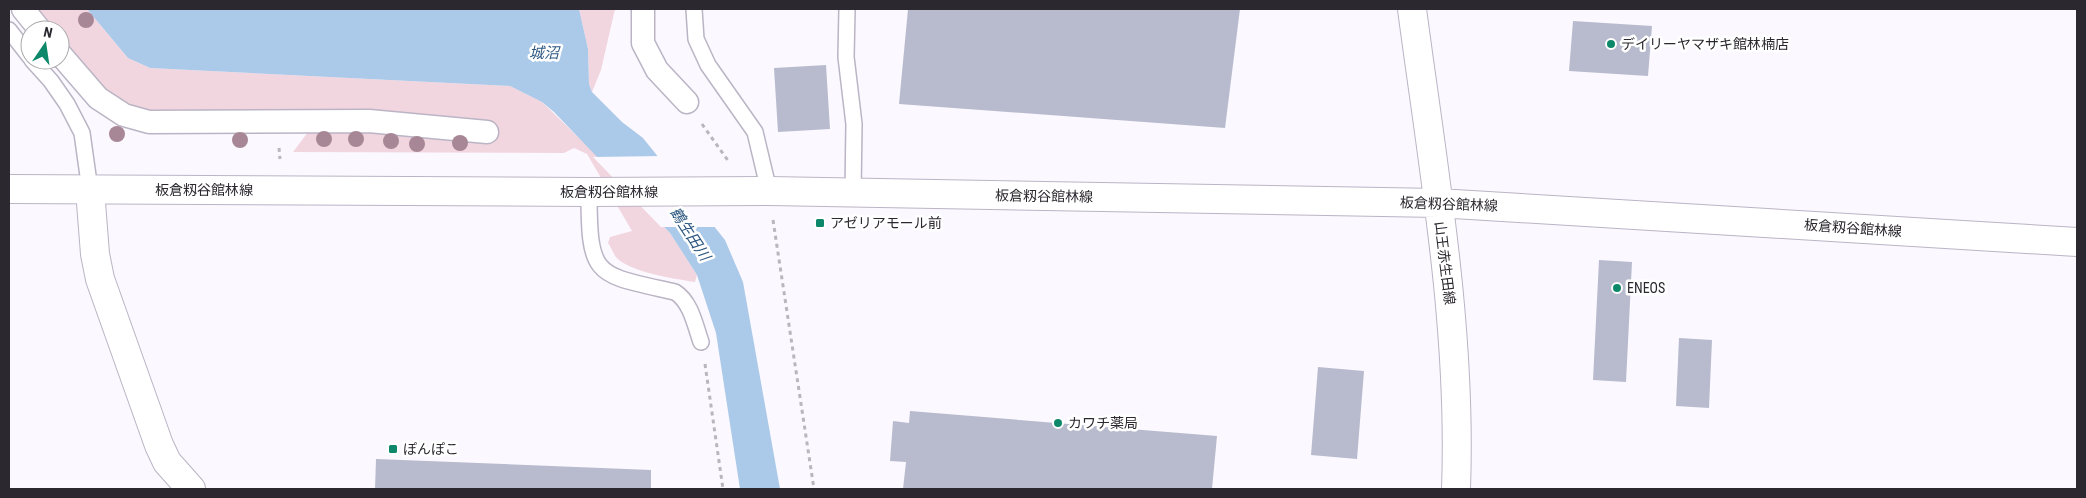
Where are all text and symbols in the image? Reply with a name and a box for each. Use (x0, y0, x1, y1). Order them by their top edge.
north arrow (20, 20, 70, 70)
text: N (42, 24, 54, 41)
place label: デイリーヤマザキ館林楠店 (1621, 36, 1789, 52)
marker: デイリーヤマザキ館林楠店 (1605, 38, 1617, 50)
water label: 城沼 (529, 44, 561, 62)
street label: 板倉籾谷館林線 (155, 182, 253, 198)
street label: 板倉籾谷館林線 (560, 184, 658, 200)
street label: 板倉籾谷館林線 (995, 187, 1093, 205)
street label: 板倉籾谷館林線 (1400, 194, 1498, 214)
water label: 鶴生田川 (666, 204, 715, 266)
place label: アゼリアモール前 (830, 215, 942, 231)
marker: アゼリアモール前 (814, 217, 826, 229)
street label: 板倉籾谷館林線 (1804, 217, 1902, 239)
street label: 山王赤生田線 (1432, 220, 1458, 306)
place label: ENEOS (1627, 280, 1665, 296)
marker: ENEOS (1611, 282, 1623, 294)
place label: カワチ薬局 (1068, 415, 1138, 431)
marker: カワチ薬局 (1052, 417, 1064, 429)
place label: ぽんぽこ (403, 441, 459, 457)
marker: ぽんぽこ (387, 443, 399, 455)

